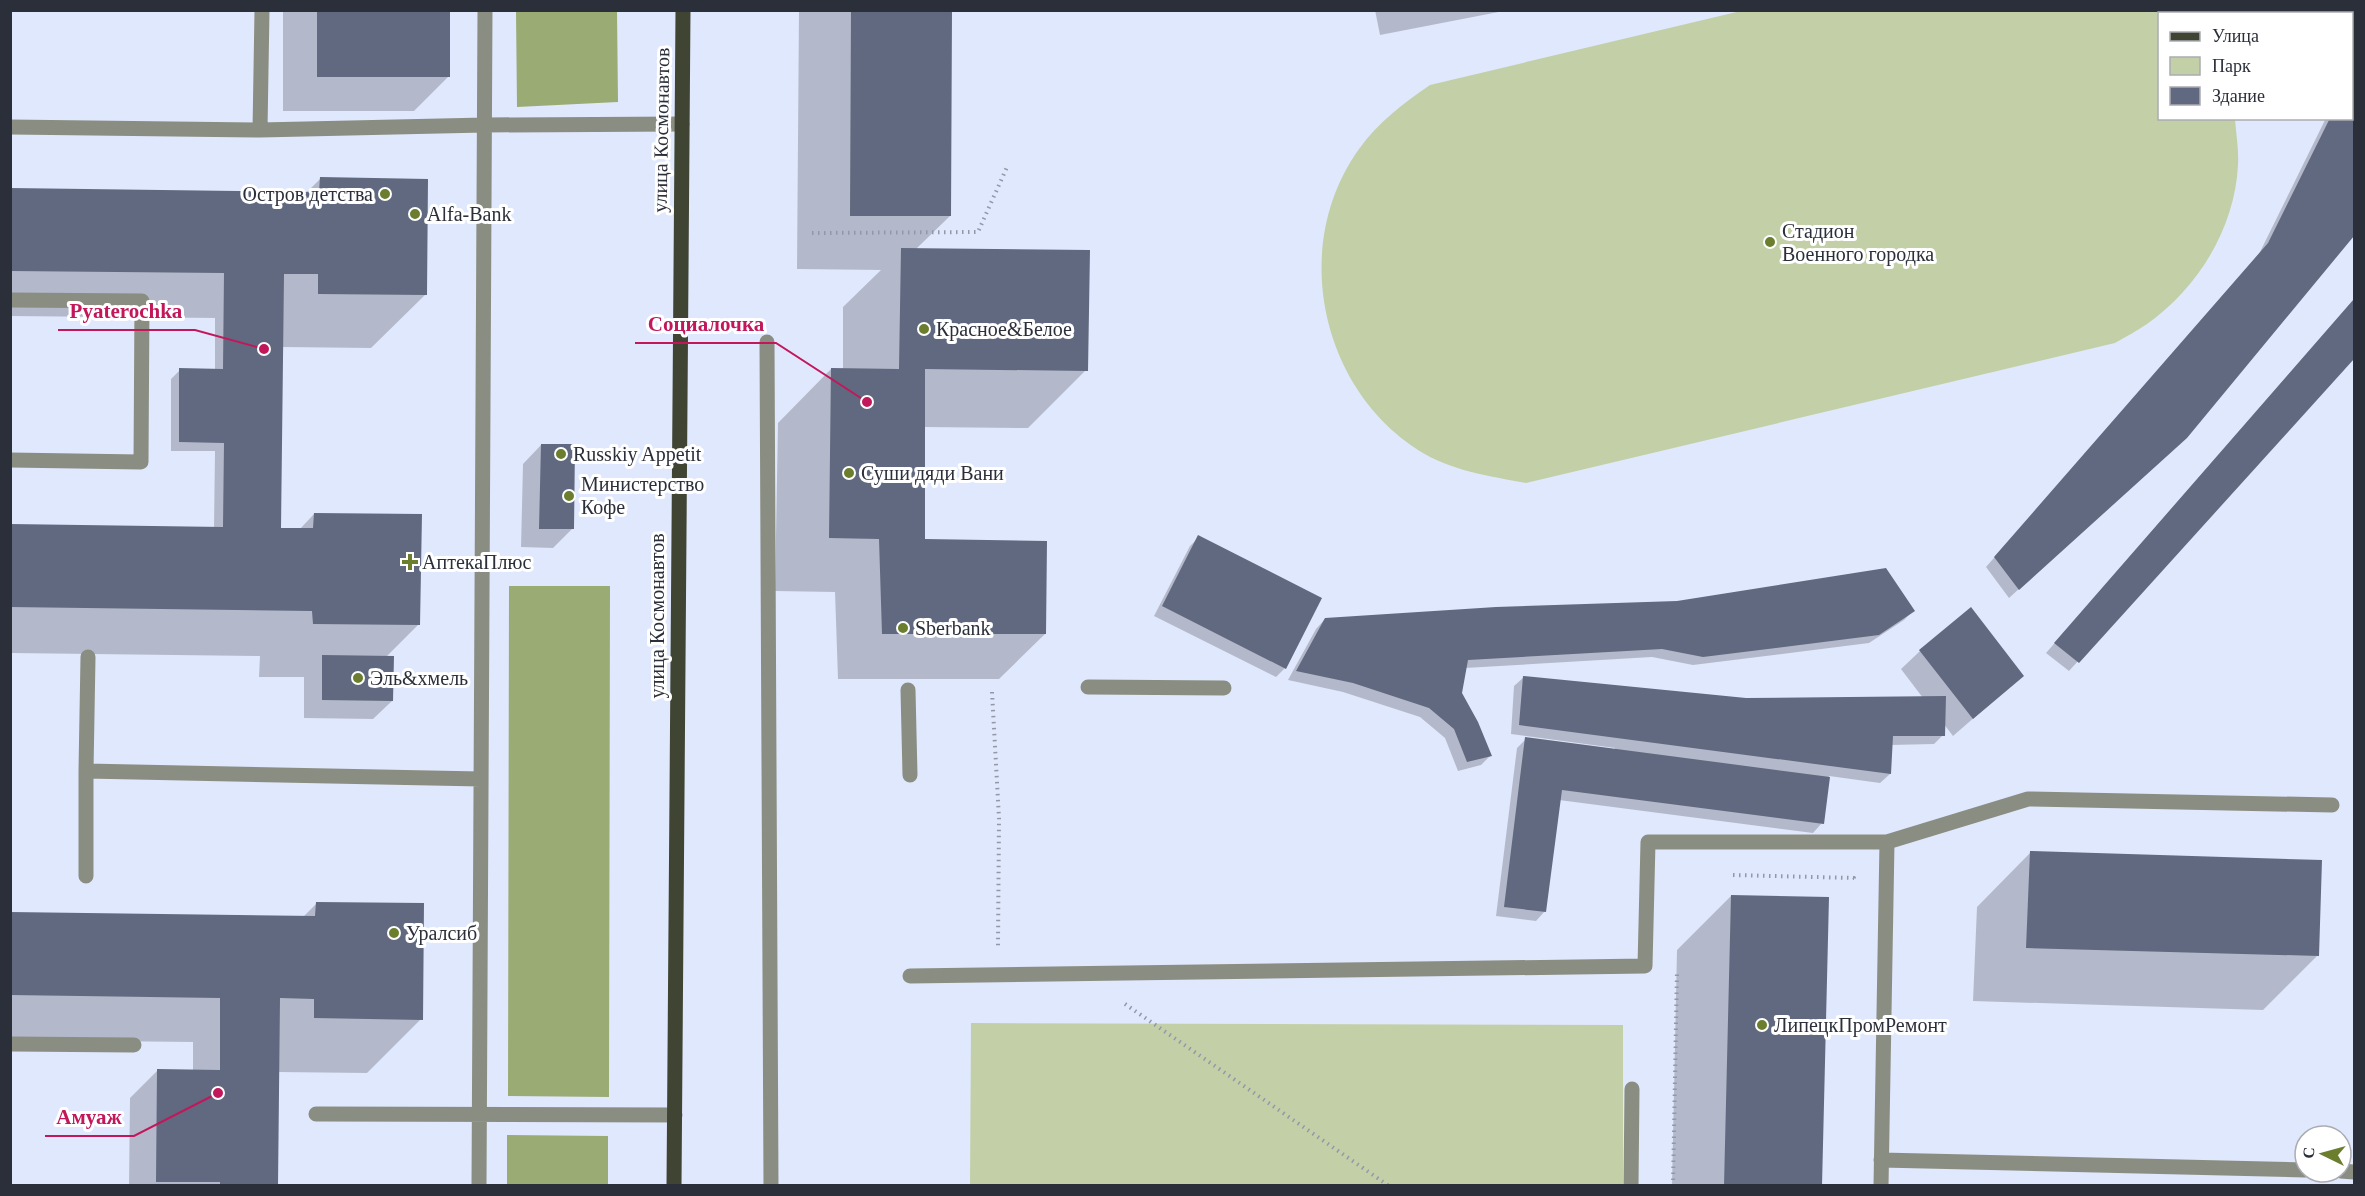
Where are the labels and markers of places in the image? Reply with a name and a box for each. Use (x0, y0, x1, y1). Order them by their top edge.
place label: Остров детства (243, 183, 373, 206)
marker: Остров детства (378, 187, 392, 201)
place label: Alfa-Bank (427, 203, 511, 225)
marker: Alfa-Bank (408, 207, 422, 221)
place label: Стадион Военного городка (1782, 220, 1934, 266)
marker: Стадион Военного городка (1763, 235, 1777, 249)
callout: Pyaterochka (58, 291, 195, 330)
callout: Социалочка (635, 304, 776, 343)
place label: Красное&Белое (936, 318, 1072, 341)
marker: Красное&Белое (917, 322, 931, 336)
place label: Russkiy Appetit (573, 443, 702, 466)
marker: Russkiy Appetit (554, 447, 568, 461)
place label: Суши дяди Вани (861, 462, 1004, 485)
marker: Суши дяди Вани (842, 466, 856, 480)
place label: Министерство Кофе (581, 473, 704, 519)
marker: Министерство Кофе (562, 489, 576, 503)
place label: АптекаПлюс (422, 551, 531, 573)
marker: АптекаПлюс (403, 555, 417, 569)
place label: Sberbank (915, 617, 991, 639)
marker: Sberbank (896, 621, 910, 635)
place label: Эль&хмель (370, 667, 468, 689)
marker: Эль&хмель (351, 671, 365, 685)
place label: Уралсиб (406, 922, 477, 945)
marker: Уралсиб (387, 926, 401, 940)
place label: ЛипецкПромРемонт (1774, 1014, 1947, 1037)
marker: ЛипецкПромРемонт (1755, 1018, 1769, 1032)
callout: Амуаж (45, 1097, 134, 1136)

